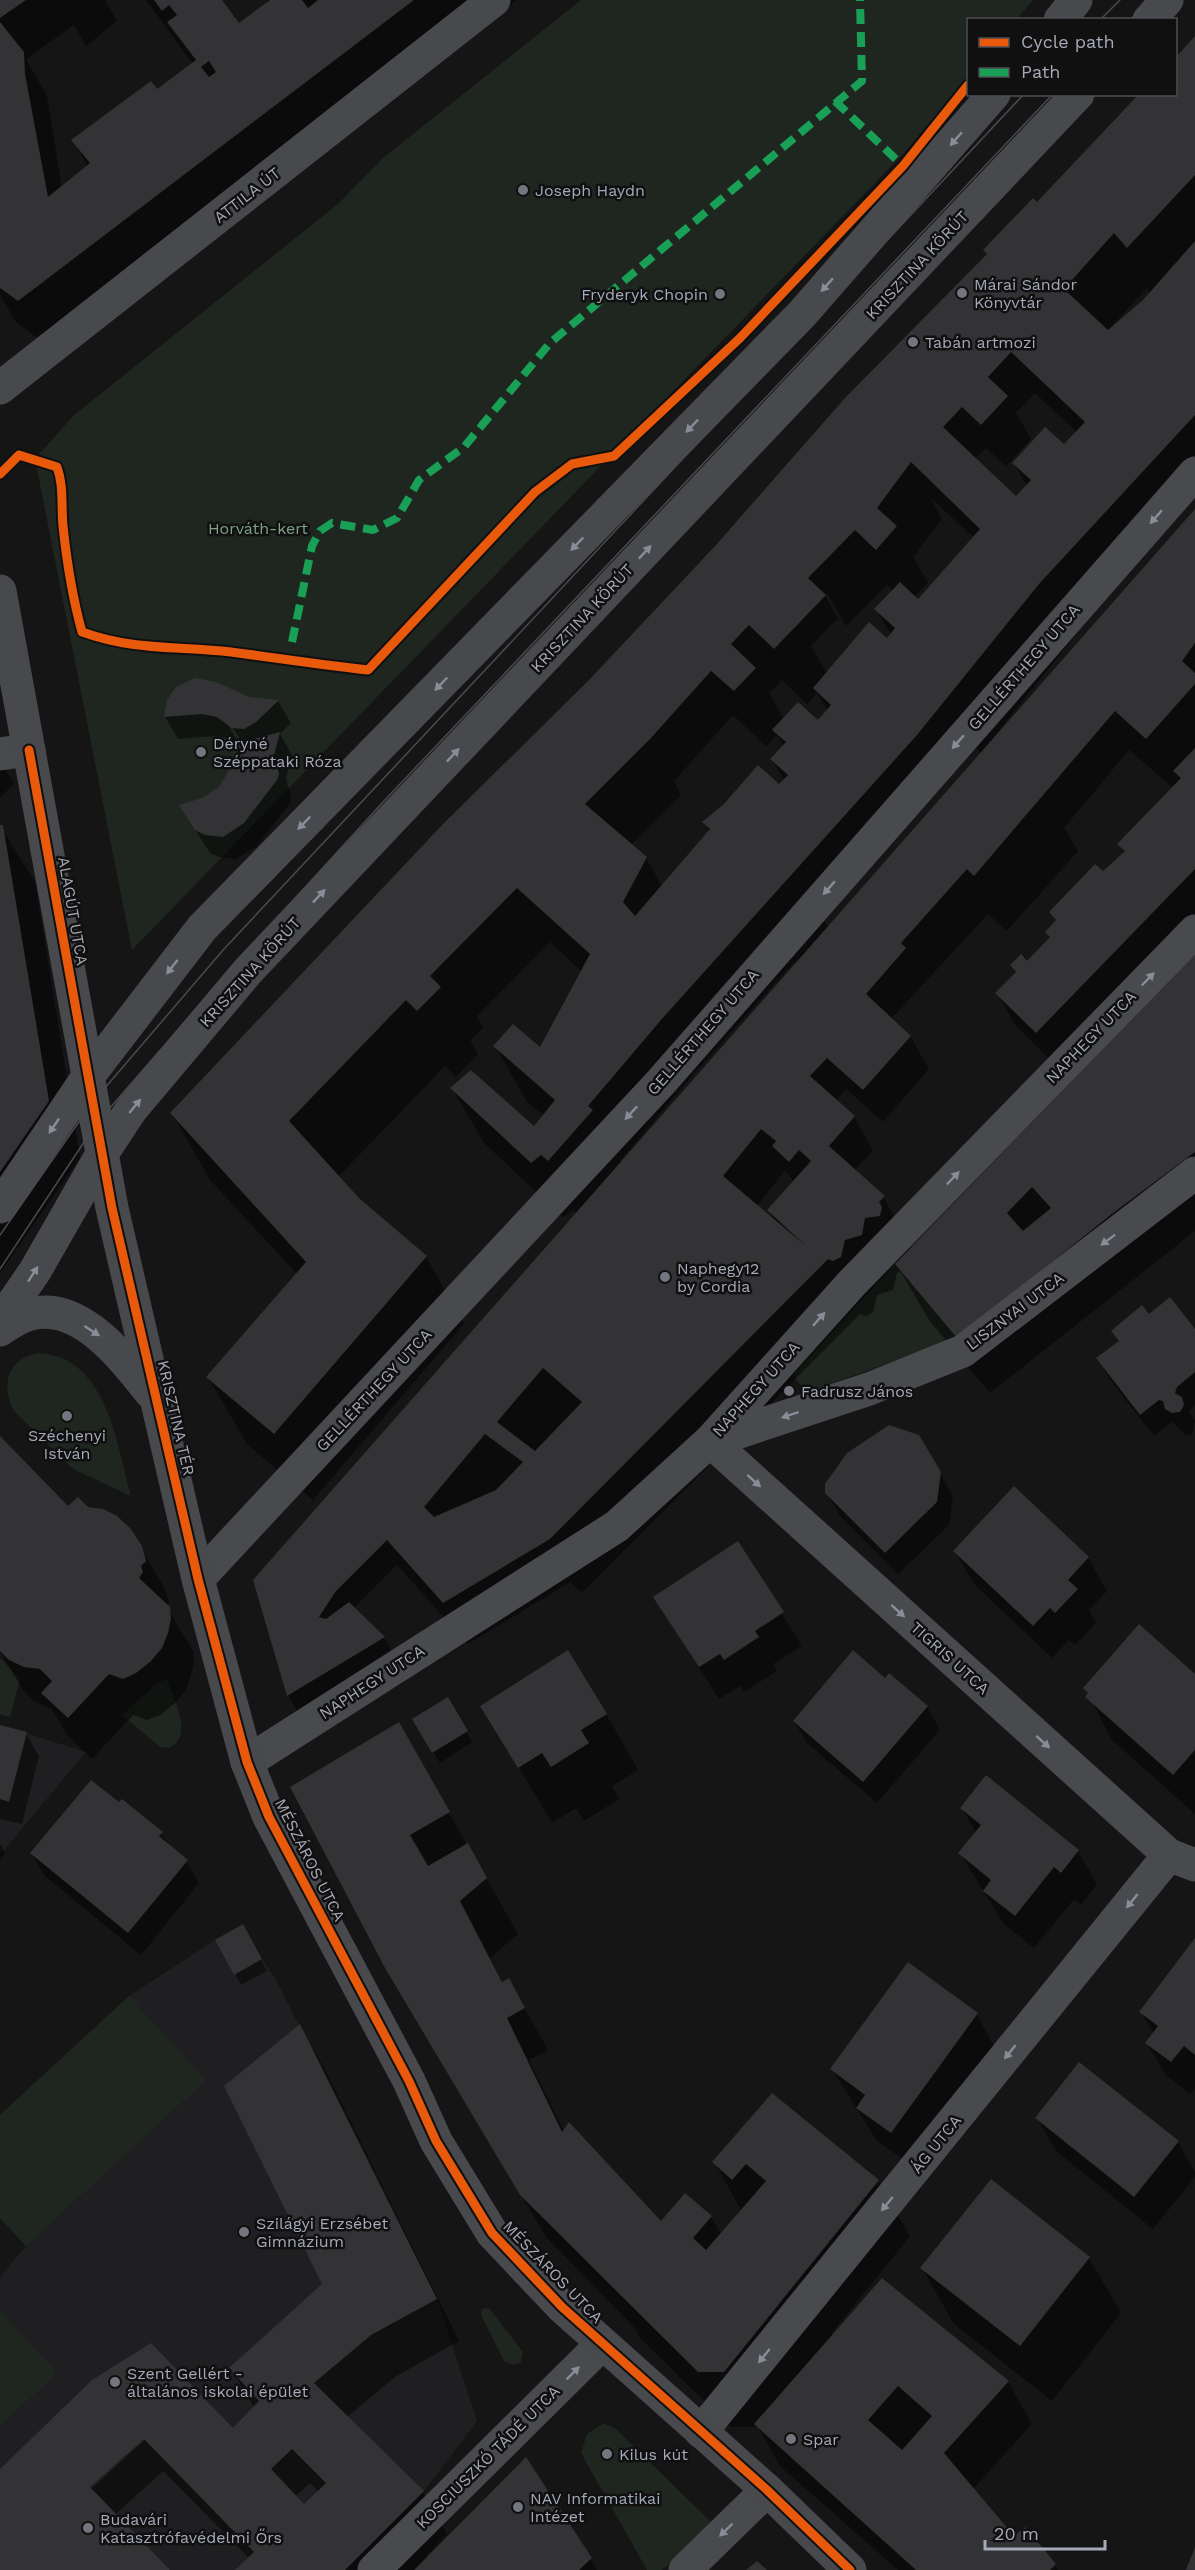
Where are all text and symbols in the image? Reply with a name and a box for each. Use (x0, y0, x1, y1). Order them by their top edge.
legend (967, 18, 1177, 96)
text: Cycle path (1021, 31, 1115, 52)
text: Path (1021, 61, 1061, 82)
one-way arrow (949, 131, 963, 146)
street label: ATTILA ÚT (210, 163, 284, 227)
place label: Joseph Haydn (535, 181, 645, 200)
marker: Joseph Haydn (516, 183, 530, 197)
street label: KRISZTINA KÖRÚT (862, 207, 972, 323)
place label: Márai Sándor Könyvtár (974, 275, 1077, 312)
one-way arrow (821, 277, 834, 292)
place label: Fryderyk Chopin (581, 285, 708, 304)
marker: Márai Sándor Könyvtár (955, 286, 969, 300)
marker: Fryderyk Chopin (713, 287, 727, 301)
place label: Tabán artmozi (925, 333, 1036, 352)
marker: Tabán artmozi (906, 335, 920, 349)
one-way arrow (686, 419, 700, 433)
one-way arrow (1150, 509, 1163, 524)
park label: Horváth-kert (208, 519, 308, 538)
one-way arrow (570, 537, 584, 552)
one-way arrow (637, 546, 651, 560)
street label: KRISZTINA KÖRÚT (527, 560, 637, 676)
street label: GELLÉRTHEGY UTCA (964, 600, 1084, 734)
one-way arrow (434, 676, 448, 690)
place label: Déryné Széppataki Róza (213, 734, 342, 771)
one-way arrow (952, 734, 965, 749)
marker: Déryné Széppataki Róza (194, 745, 208, 759)
one-way arrow (446, 747, 460, 762)
one-way arrow (298, 816, 312, 830)
street label: ALAGÚT UTCA (54, 855, 92, 967)
one-way arrow (823, 880, 836, 895)
one-way arrow (312, 889, 326, 904)
street label: KRISZTINA KÖRÚT (196, 913, 305, 1031)
one-way arrow (167, 959, 179, 974)
street label: GELLÉRTHEGY UTCA (643, 965, 763, 1099)
one-way arrow (1141, 972, 1155, 986)
street label: NAPHEGY UTCA (1042, 986, 1140, 1087)
one-way arrow (128, 1098, 141, 1114)
one-way arrow (624, 1106, 638, 1121)
one-way arrow (49, 1118, 60, 1134)
one-way arrow (946, 1172, 960, 1186)
one-way arrow (1100, 1233, 1116, 1246)
place label: Naphegy12 by Cordia (677, 1259, 759, 1296)
one-way arrow (27, 1266, 39, 1282)
street label: LISZNYAI UTCA (962, 1268, 1068, 1354)
marker: Naphegy12 by Cordia (658, 1270, 672, 1284)
one-way arrow (812, 1312, 826, 1327)
one-way arrow (84, 1325, 101, 1336)
street label: GELLÉRTHEGY UTCA (312, 1325, 436, 1455)
street label: NAPHEGY UTCA (708, 1337, 804, 1440)
street label: KRISZTINA TÉR (153, 1358, 199, 1478)
place label: Fadrusz János (801, 1382, 913, 1401)
marker: Fadrusz János (782, 1384, 796, 1398)
marker: Széchenyi István (60, 1409, 74, 1423)
one-way arrow (781, 1411, 799, 1420)
place label: Széchenyi István (28, 1426, 106, 1463)
one-way arrow (746, 1474, 761, 1488)
one-way arrow (891, 1604, 906, 1618)
street label: TIGRIS UTCA (907, 1618, 994, 1699)
street label: NAPHEGY UTCA (316, 1641, 428, 1723)
one-way arrow (1035, 1735, 1050, 1748)
street label: MÉSZÁROS UTCA (271, 1795, 349, 1925)
one-way arrow (1126, 1893, 1139, 1909)
one-way arrow (1004, 2045, 1016, 2060)
street label: ÁG UTCA (907, 2111, 966, 2177)
one-way arrow (881, 2196, 894, 2211)
place label: Szilágyi Erzsébet Gimnázium (256, 2214, 388, 2251)
street label: MÉSZÁROS UTCA (499, 2217, 607, 2328)
marker: Szilágyi Erzsébet Gimnázium (237, 2225, 251, 2239)
one-way arrow (759, 2348, 771, 2363)
place label: Szent Gellért - általános iskolai épület (127, 2364, 308, 2401)
one-way arrow (566, 2366, 580, 2380)
marker: Szent Gellért - általános iskolai épület (108, 2375, 122, 2389)
street label: KOSCIUSZKÓ TÁDÉ UTCA (412, 2381, 564, 2533)
place label: Spar (803, 2430, 839, 2449)
marker: Spar (784, 2432, 798, 2446)
place label: Kilus kút (619, 2445, 688, 2464)
marker: Kilus kút (600, 2447, 614, 2461)
place label: NAV Informatikai Intézet (530, 2489, 660, 2526)
marker: NAV Informatikai Intézet (511, 2500, 525, 2514)
place label: Budavári Katasztrófavédelmi Őrs (100, 2510, 282, 2547)
scale bar (985, 2513, 1105, 2551)
marker: Budavári Katasztrófavédelmi Őrs (81, 2521, 95, 2535)
one-way arrow (719, 2523, 734, 2537)
text: 20 m (994, 2523, 1039, 2544)

